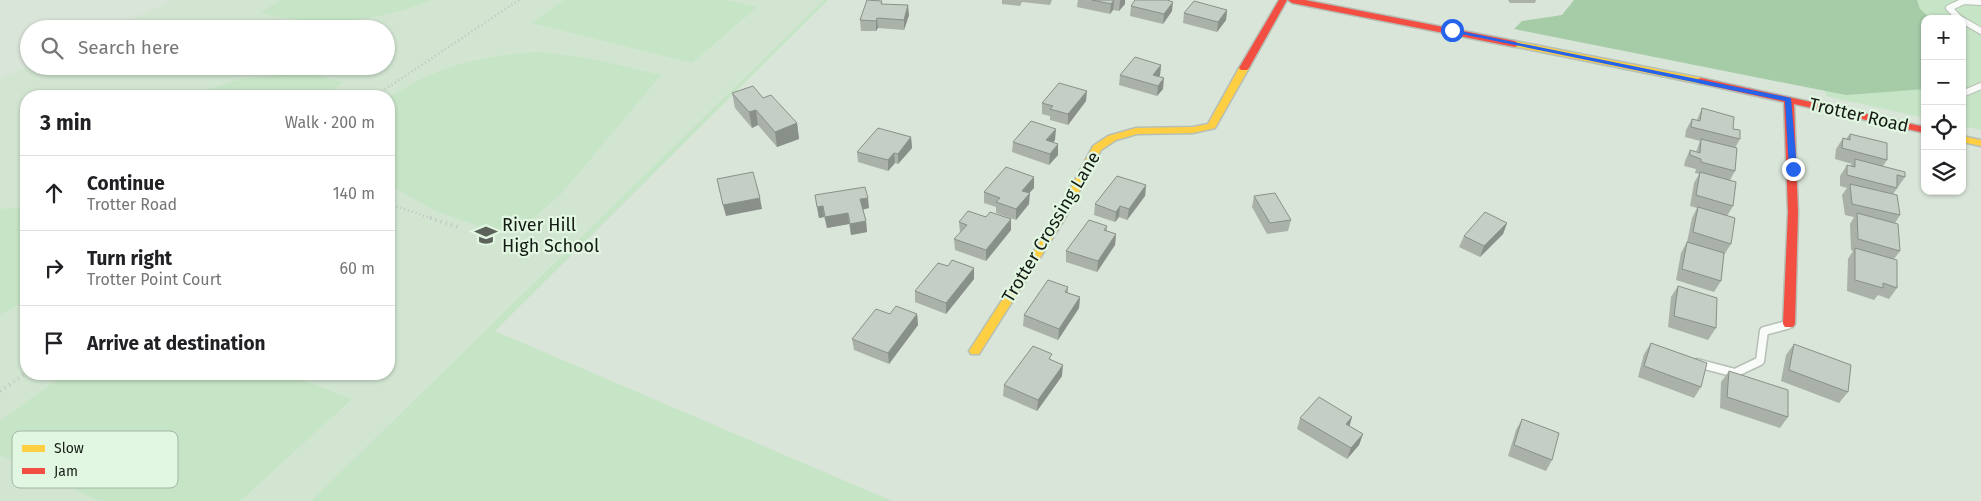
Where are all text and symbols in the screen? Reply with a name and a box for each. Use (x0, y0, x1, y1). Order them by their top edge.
map controls (1921, 15, 1966, 195)
button: + (1921, 15, 1966, 60)
route start (1441, 19, 1464, 42)
search box (20, 20, 395, 75)
icon: search (38, 34, 66, 62)
text: Search here (78, 36, 179, 59)
button: − (1921, 60, 1966, 105)
street label: Trotter Road (1807, 93, 1911, 137)
button: locate (1921, 105, 1966, 150)
text: 3 min (40, 110, 92, 136)
text: Walk · 200 m (285, 113, 375, 132)
street label: Trotter Crossing Lane (997, 148, 1105, 306)
button: layers (1921, 150, 1966, 195)
route end (1782, 158, 1805, 181)
text: Continue (87, 172, 165, 195)
icon: ahead (40, 179, 68, 207)
text: 140 m (333, 184, 375, 203)
text: Trotter Road (87, 195, 177, 214)
place label: River Hill High School (502, 214, 599, 257)
school or university icon: River Hill High School (473, 222, 499, 248)
text: Turn right (87, 247, 172, 270)
icon: right (40, 254, 68, 282)
text: 60 m (340, 259, 375, 278)
text: Trotter Point Court (87, 270, 222, 289)
icon: arrive (40, 329, 68, 357)
text: Arrive at destination (87, 332, 266, 355)
legend (12, 431, 178, 488)
text: Slow (54, 440, 84, 457)
text: Jam (54, 463, 78, 480)

